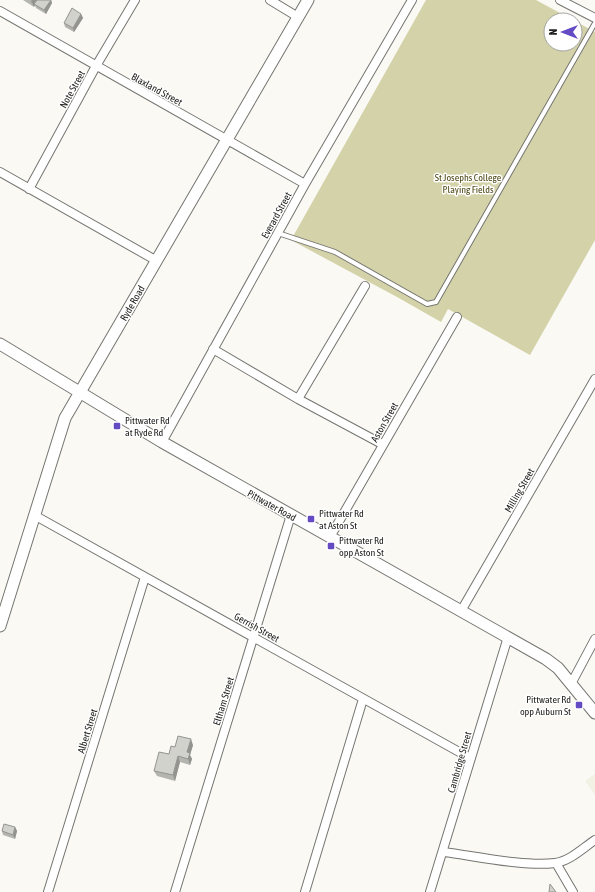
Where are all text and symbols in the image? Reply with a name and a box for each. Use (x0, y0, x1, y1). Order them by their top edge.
north arrow (543, 12, 583, 52)
text: N (547, 29, 559, 35)
street label: Note Street (58, 68, 87, 110)
street label: Blaxland Street (129, 71, 184, 108)
park label: St Josephs College Playing Fields (435, 172, 502, 195)
street label: Everard Street (259, 190, 294, 240)
street label: Ryde Road (118, 283, 147, 323)
street label: Aston Street (369, 400, 400, 444)
place label: Pittwater Rd at Ryde Rd (125, 415, 170, 438)
marker: Pittwater Rd at Ryde Rd (112, 421, 122, 431)
street label: Milling Street (502, 466, 537, 514)
street label: Pittwater Road (245, 488, 298, 523)
place label: Pittwater Rd at Aston St (319, 508, 364, 531)
marker: Pittwater Rd at Aston St (306, 514, 316, 524)
place label: Pittwater Rd opp Aston St (339, 535, 384, 558)
marker: Pittwater Rd opp Aston St (326, 541, 336, 551)
street label: Gerrish Street (232, 611, 281, 644)
street label: Eltham Street (211, 676, 236, 727)
place label: Pittwater Rd opp Auburn St (520, 694, 571, 717)
marker: Pittwater Rd opp Auburn St (574, 700, 584, 710)
street label: Albert Street (76, 707, 99, 755)
street label: Cambridge Street (446, 730, 473, 794)

